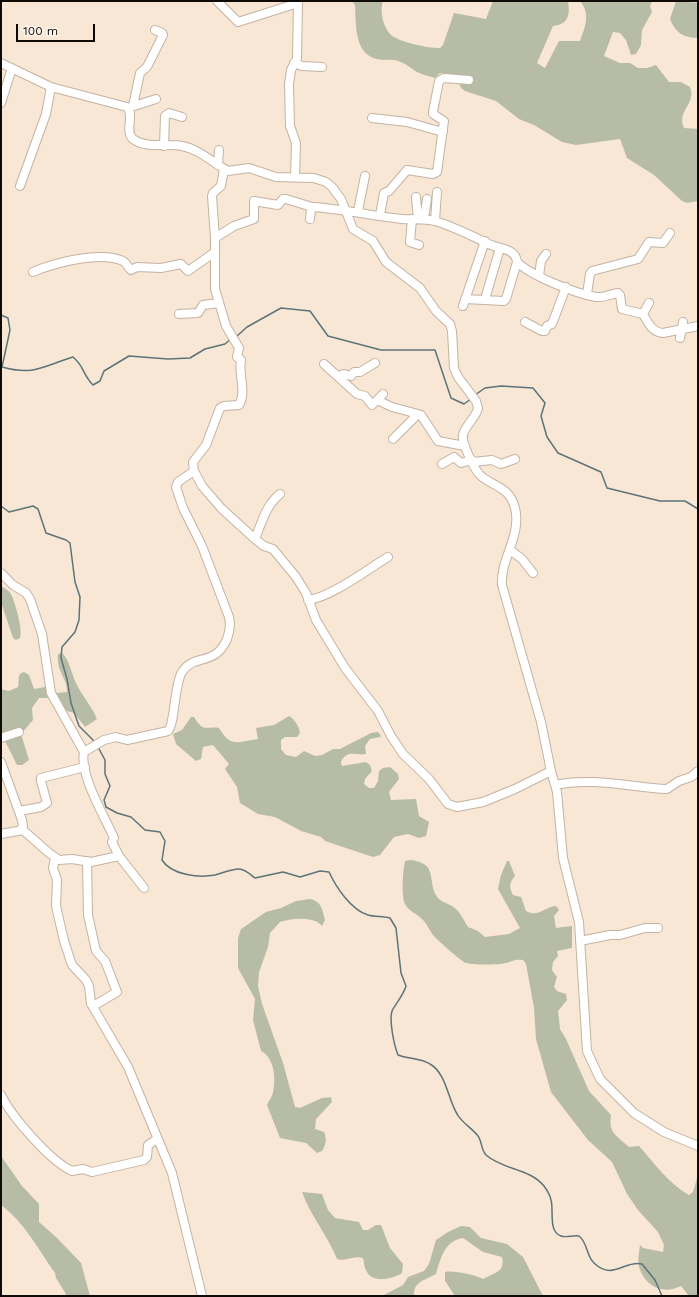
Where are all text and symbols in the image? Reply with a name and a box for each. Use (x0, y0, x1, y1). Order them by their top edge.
scale bar (18, 16, 97, 42)
text: 100 m (23, 24, 58, 38)

